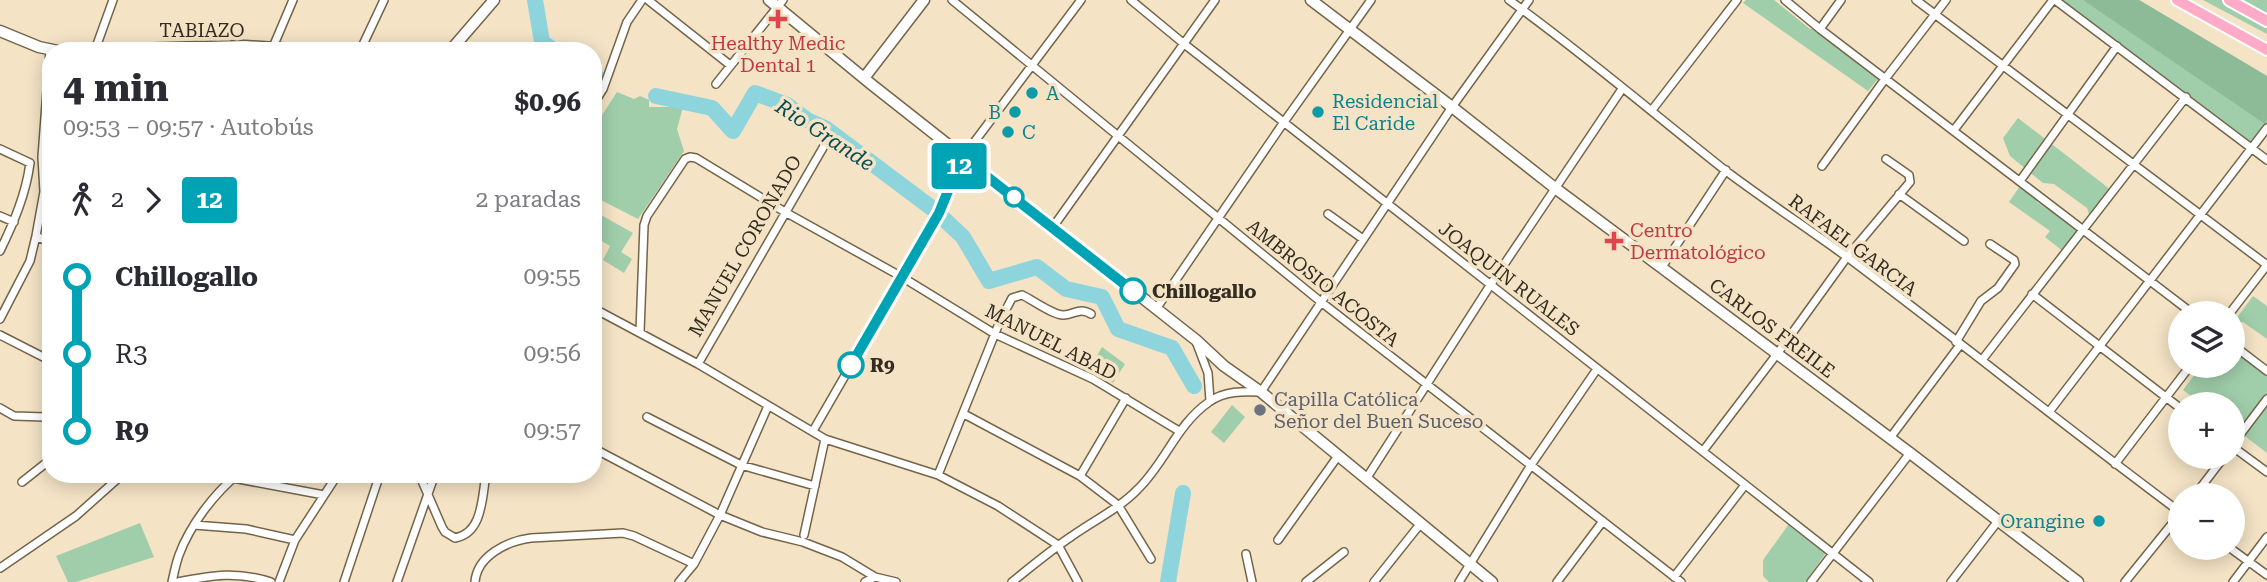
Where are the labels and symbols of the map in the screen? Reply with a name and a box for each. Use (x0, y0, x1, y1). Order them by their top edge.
marker: Healthy Medic Dental 1 (768, 9, 788, 29)
street label: TABIAZO (159, 19, 245, 42)
place label: Healthy Medic Dental 1 (711, 32, 845, 77)
place label: A (1046, 82, 1060, 105)
marker: A (1024, 85, 1040, 101)
place label: Residencial El Caride (1332, 90, 1438, 135)
water label: Rio Grande (771, 94, 879, 176)
place label: B (988, 101, 1001, 124)
marker: B (1007, 104, 1023, 120)
marker: Residencial El Caride (1310, 104, 1326, 120)
place label: C (1022, 121, 1036, 144)
marker: C (1000, 124, 1016, 140)
line badge: 12 (928, 143, 990, 189)
street label: MANUEL CORONADO (684, 151, 806, 341)
unlabelled marker (1004, 187, 1024, 207)
street label: RAFAEL GARCIA (1784, 189, 1922, 301)
street label: AMBROSIO ACOSTA (1242, 214, 1404, 352)
street label: JOAQUIN RUALES (1434, 217, 1584, 341)
place label: Centro Dermatológico (1630, 219, 1766, 264)
marker: Centro Dermatológico (1604, 231, 1624, 251)
street label: CARLOS FREILE (1705, 273, 1839, 383)
marker: Chillogallo (1120, 278, 1146, 304)
place label: Chillogallo (1152, 280, 1257, 303)
street label: MANUEL ABAD (981, 299, 1121, 385)
marker: R9 (838, 352, 864, 378)
place label: R9 (870, 354, 895, 377)
place label: Capilla Católica Señor del Buen Suceso (1274, 388, 1483, 433)
marker: Capilla Católica Señor del Buen Suceso (1252, 402, 1268, 418)
place label: Orangine (2000, 510, 2085, 533)
marker: Orangine (2091, 513, 2107, 529)

